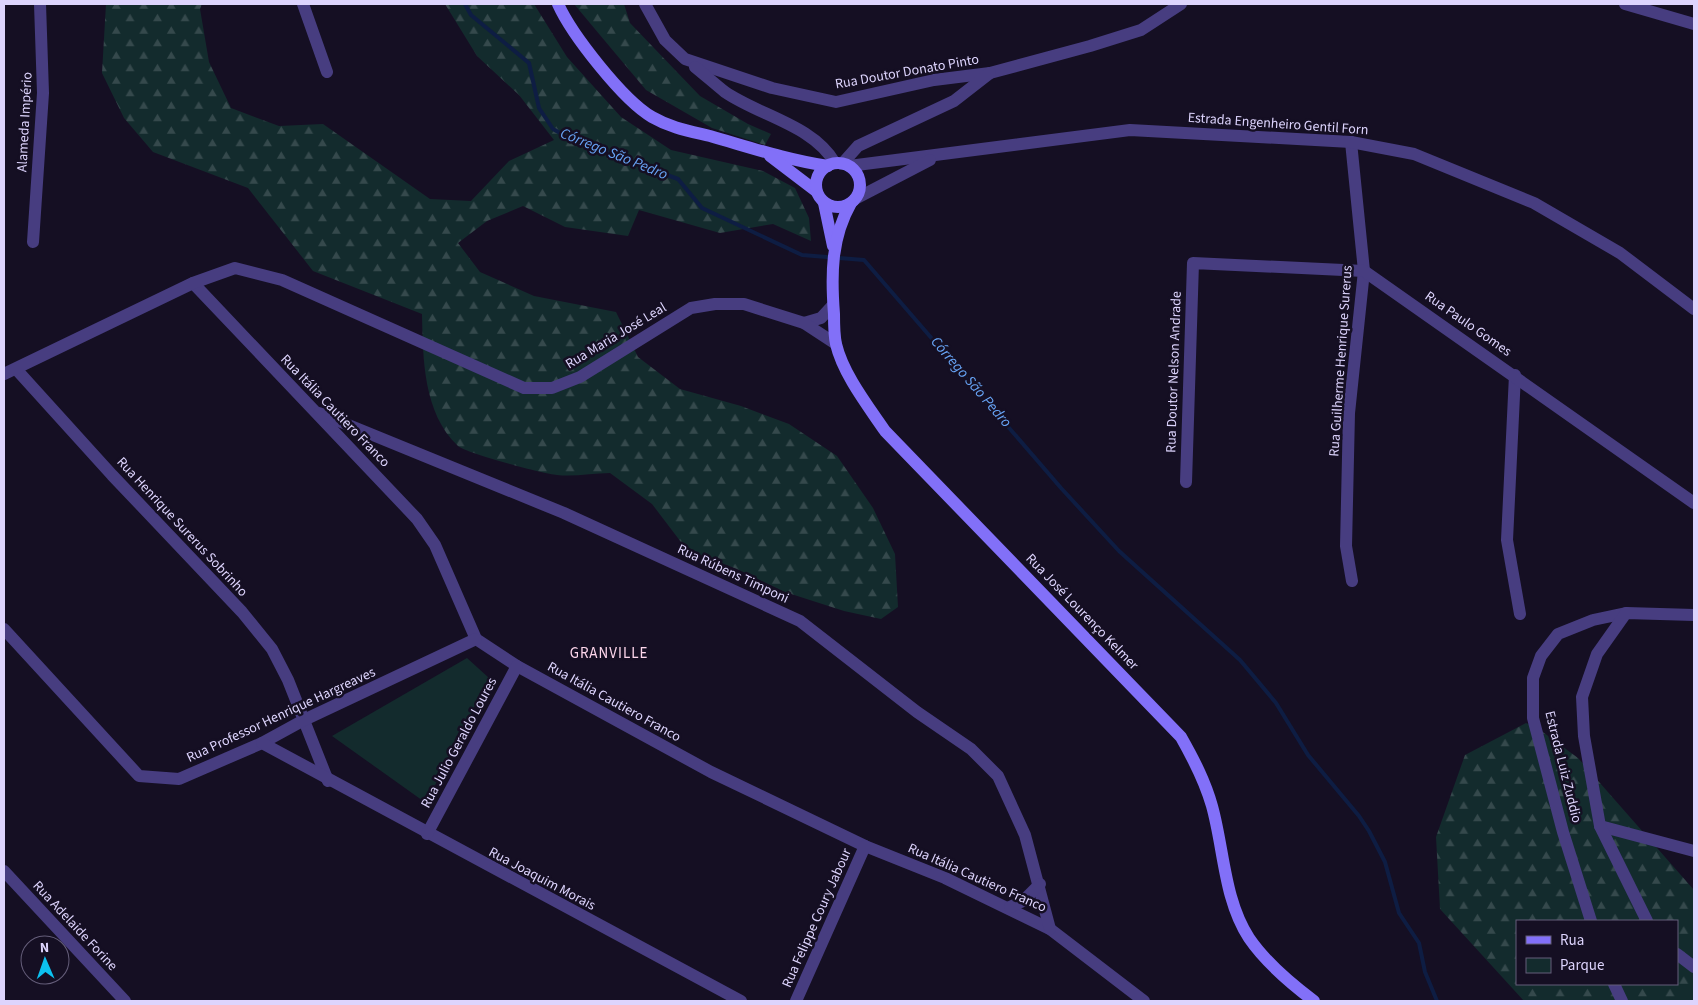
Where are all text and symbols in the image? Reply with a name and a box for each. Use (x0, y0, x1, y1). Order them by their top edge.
street label: Rua Doutor Donato Pinto (833, 49, 981, 95)
street label: Alameda Império (12, 71, 38, 173)
street label: Estrada Engenheiro Gentil Forn (1187, 108, 1369, 140)
water label: Córrego São Pedro (557, 123, 671, 185)
street label: Rua Guilherme Henrique Surerus (1324, 265, 1358, 457)
street label: Rua Paulo Gomes (1420, 287, 1516, 362)
street label: Rua Doutor Nelson Andrade (1161, 291, 1187, 453)
street label: Rua Maria José Leal (562, 298, 671, 374)
water label: Córrego São Pedro (926, 332, 1017, 432)
street label: Rua Itália Cautiero Franco (276, 350, 394, 472)
street label: Rua Henrique Surerus Sobrinho (112, 453, 252, 601)
street label: Rua Rúbens Timponi (674, 539, 792, 609)
street label: Rua José Lourenço Kelmer (1021, 549, 1143, 675)
district label: GRANVILLE (570, 643, 648, 664)
street label: Rua Itália Cautiero Franco (544, 657, 684, 747)
street label: Rua Professor Henrique Hargreaves (183, 662, 379, 768)
street label: Rua Julio Geraldo Loures (416, 674, 502, 812)
street label: Estrada Luiz Zuddio (1539, 709, 1587, 825)
street label: Rua Itália Cautiero Franco (904, 838, 1050, 918)
street label: Rua Joaquim Morais (485, 842, 599, 916)
street label: Rua Felippe Coury Jabour (777, 845, 857, 991)
street label: Rua Adelaide Forine (28, 877, 122, 975)
legend (1516, 920, 1678, 985)
text: Rua (1560, 930, 1584, 951)
north arrow (20, 935, 70, 985)
text: N (40, 938, 50, 958)
text: Parque (1560, 955, 1604, 976)

